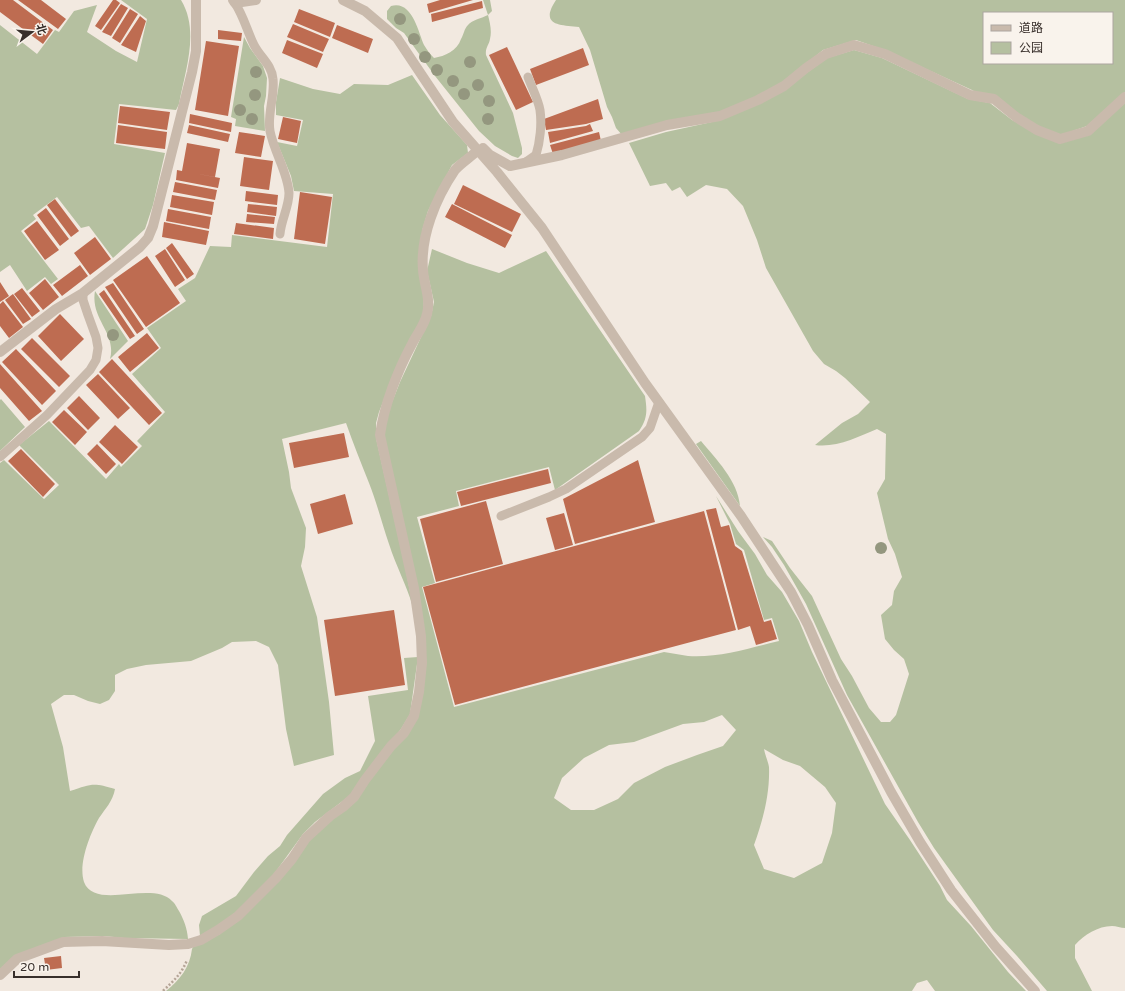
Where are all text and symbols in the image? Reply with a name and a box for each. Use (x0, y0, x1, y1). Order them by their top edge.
north arrow (12, 12, 52, 52)
legend (983, 12, 1113, 64)
text: 道路 (1019, 21, 1043, 35)
text: 北 (33, 22, 49, 36)
text: 公园 (1019, 41, 1043, 55)
scale bar (14, 953, 79, 979)
text: 20 m (20, 960, 49, 974)

